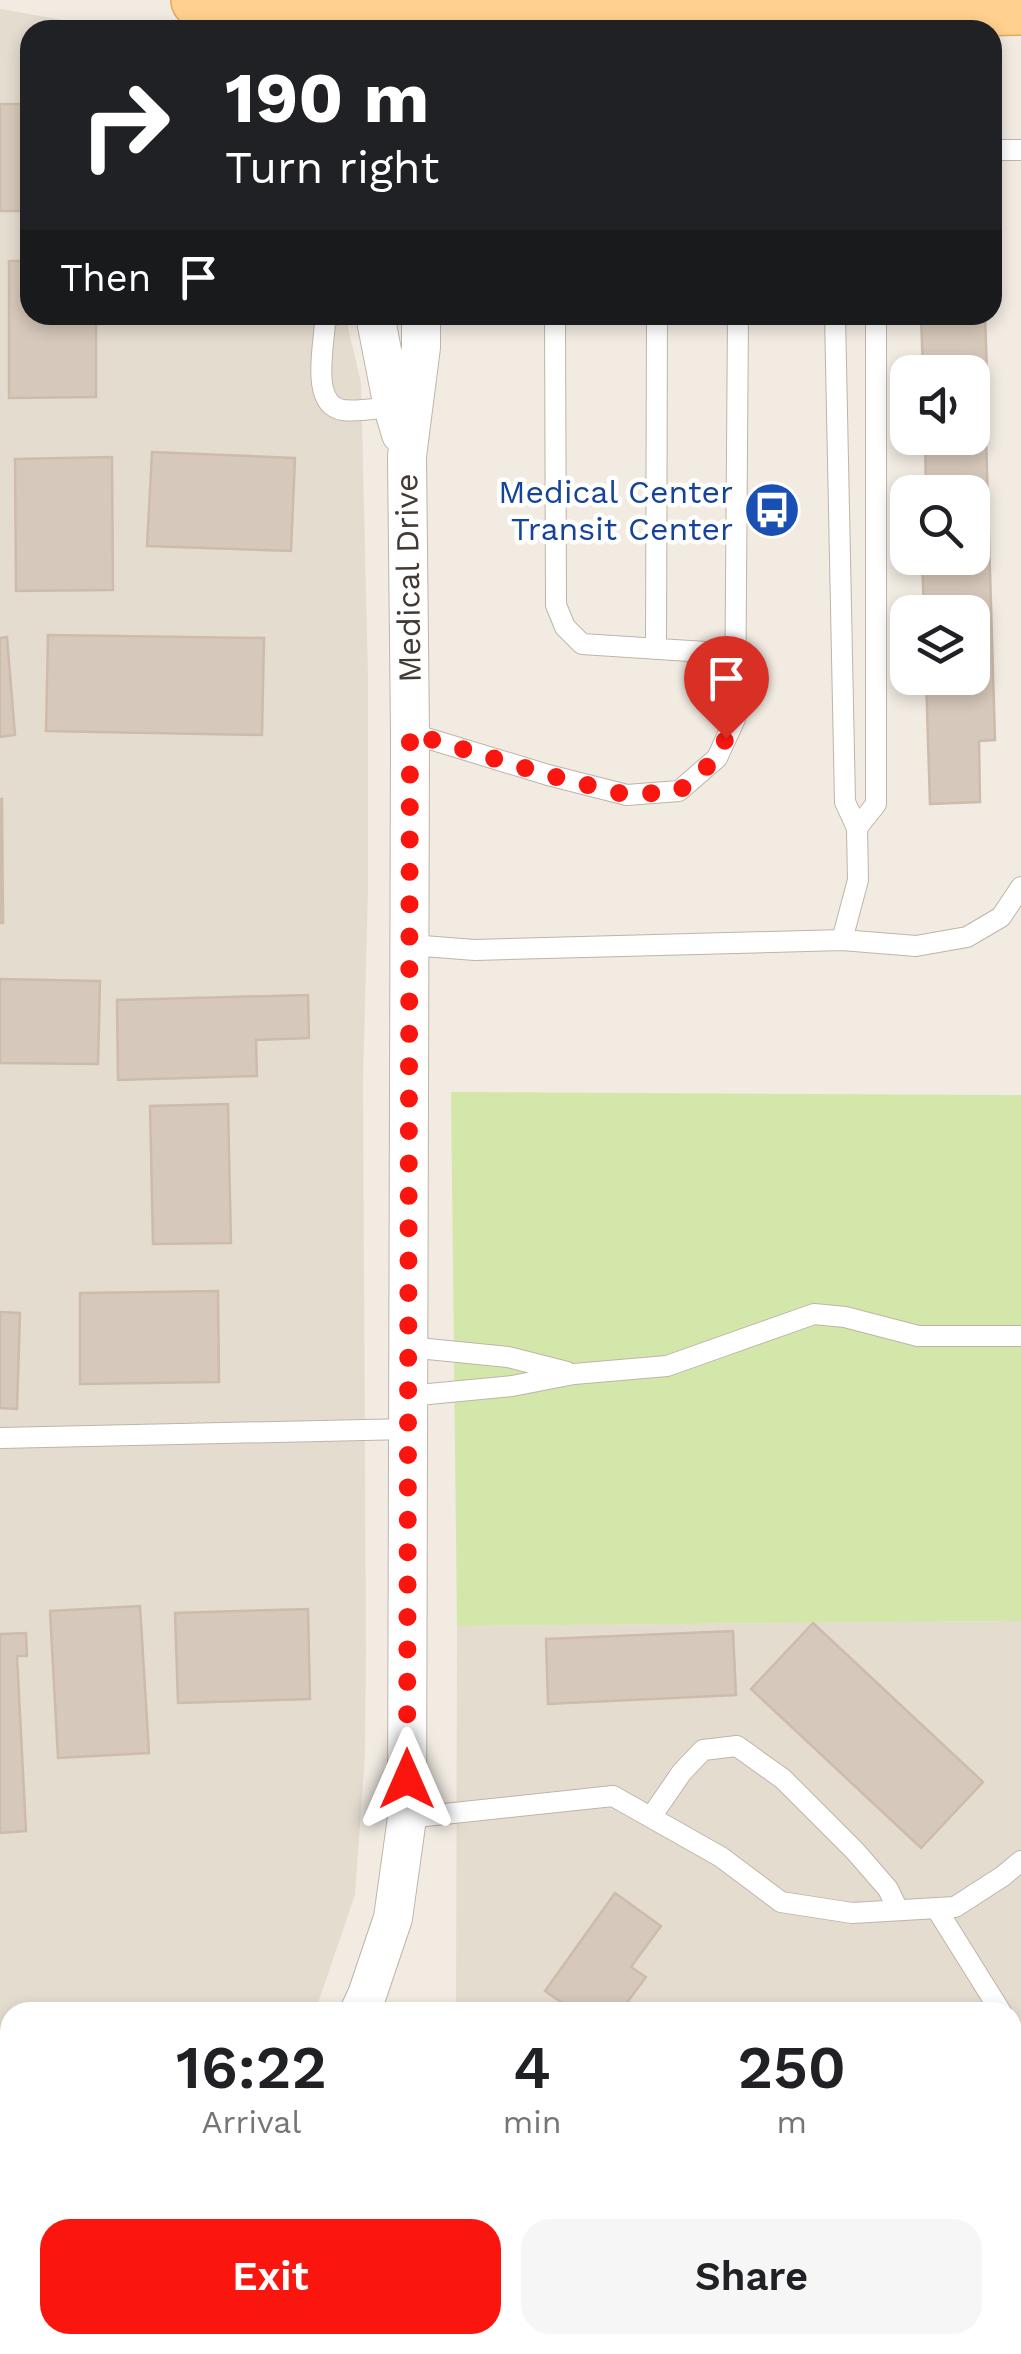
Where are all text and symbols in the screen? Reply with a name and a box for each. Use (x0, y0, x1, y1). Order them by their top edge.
text: 190 m (225, 57, 429, 139)
icon: right (60, 60, 190, 190)
text: Turn right (225, 141, 439, 194)
icon: arrive (171, 250, 226, 305)
text: Then (60, 256, 151, 300)
map controls (890, 355, 990, 695)
button: sound (890, 355, 990, 455)
street label: Medical Drive (387, 473, 429, 683)
place label: Medical Center Transit Center (498, 473, 733, 548)
button: search (890, 475, 990, 575)
bus stop icon: Medical Center Transit Center (742, 480, 802, 540)
button: layers (890, 595, 990, 695)
pin (684, 636, 769, 739)
icon: arrive (699, 651, 754, 706)
position arrow (355, 1727, 459, 1831)
text: 16:22 (176, 2032, 327, 2103)
text: 4 (513, 2032, 551, 2103)
text: 250 (737, 2032, 846, 2103)
text: Arrival (201, 2103, 301, 2141)
text: min (503, 2103, 561, 2141)
text: m (776, 2103, 807, 2141)
button: Exit (40, 2219, 501, 2334)
button: Share (521, 2219, 982, 2334)

